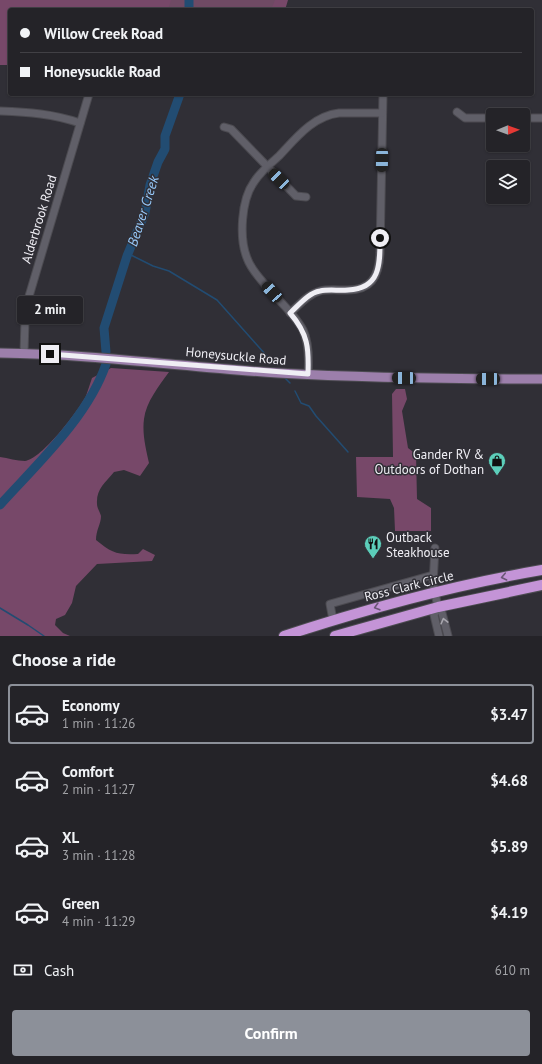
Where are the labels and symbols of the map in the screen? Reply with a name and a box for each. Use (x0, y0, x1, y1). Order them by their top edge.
north arrow (486, 108, 530, 152)
car (376, 148, 388, 172)
car (266, 166, 292, 192)
street label: Alderbrook Road (17, 173, 61, 265)
water label: Beaver Creek (123, 173, 163, 248)
route start (371, 229, 389, 247)
car (260, 279, 284, 305)
callout: 2 min (17, 296, 83, 324)
street label: Honeysuckle Road (185, 343, 287, 369)
route end (41, 345, 59, 363)
car (392, 372, 416, 384)
car (476, 373, 500, 385)
place label: Gander RV & Outdoors of Dothan (374, 446, 484, 478)
shop icon: Gander RV & Outdoors of Dothan (487, 451, 507, 476)
place label: Outback Steakhouse (386, 529, 450, 561)
restaurant icon: Outback Steakhouse (363, 534, 383, 559)
street label: Ross Clark Circle (363, 567, 455, 605)
one-way arrow (500, 572, 507, 580)
one-way arrow (374, 602, 381, 611)
one-way arrow (441, 618, 449, 624)

